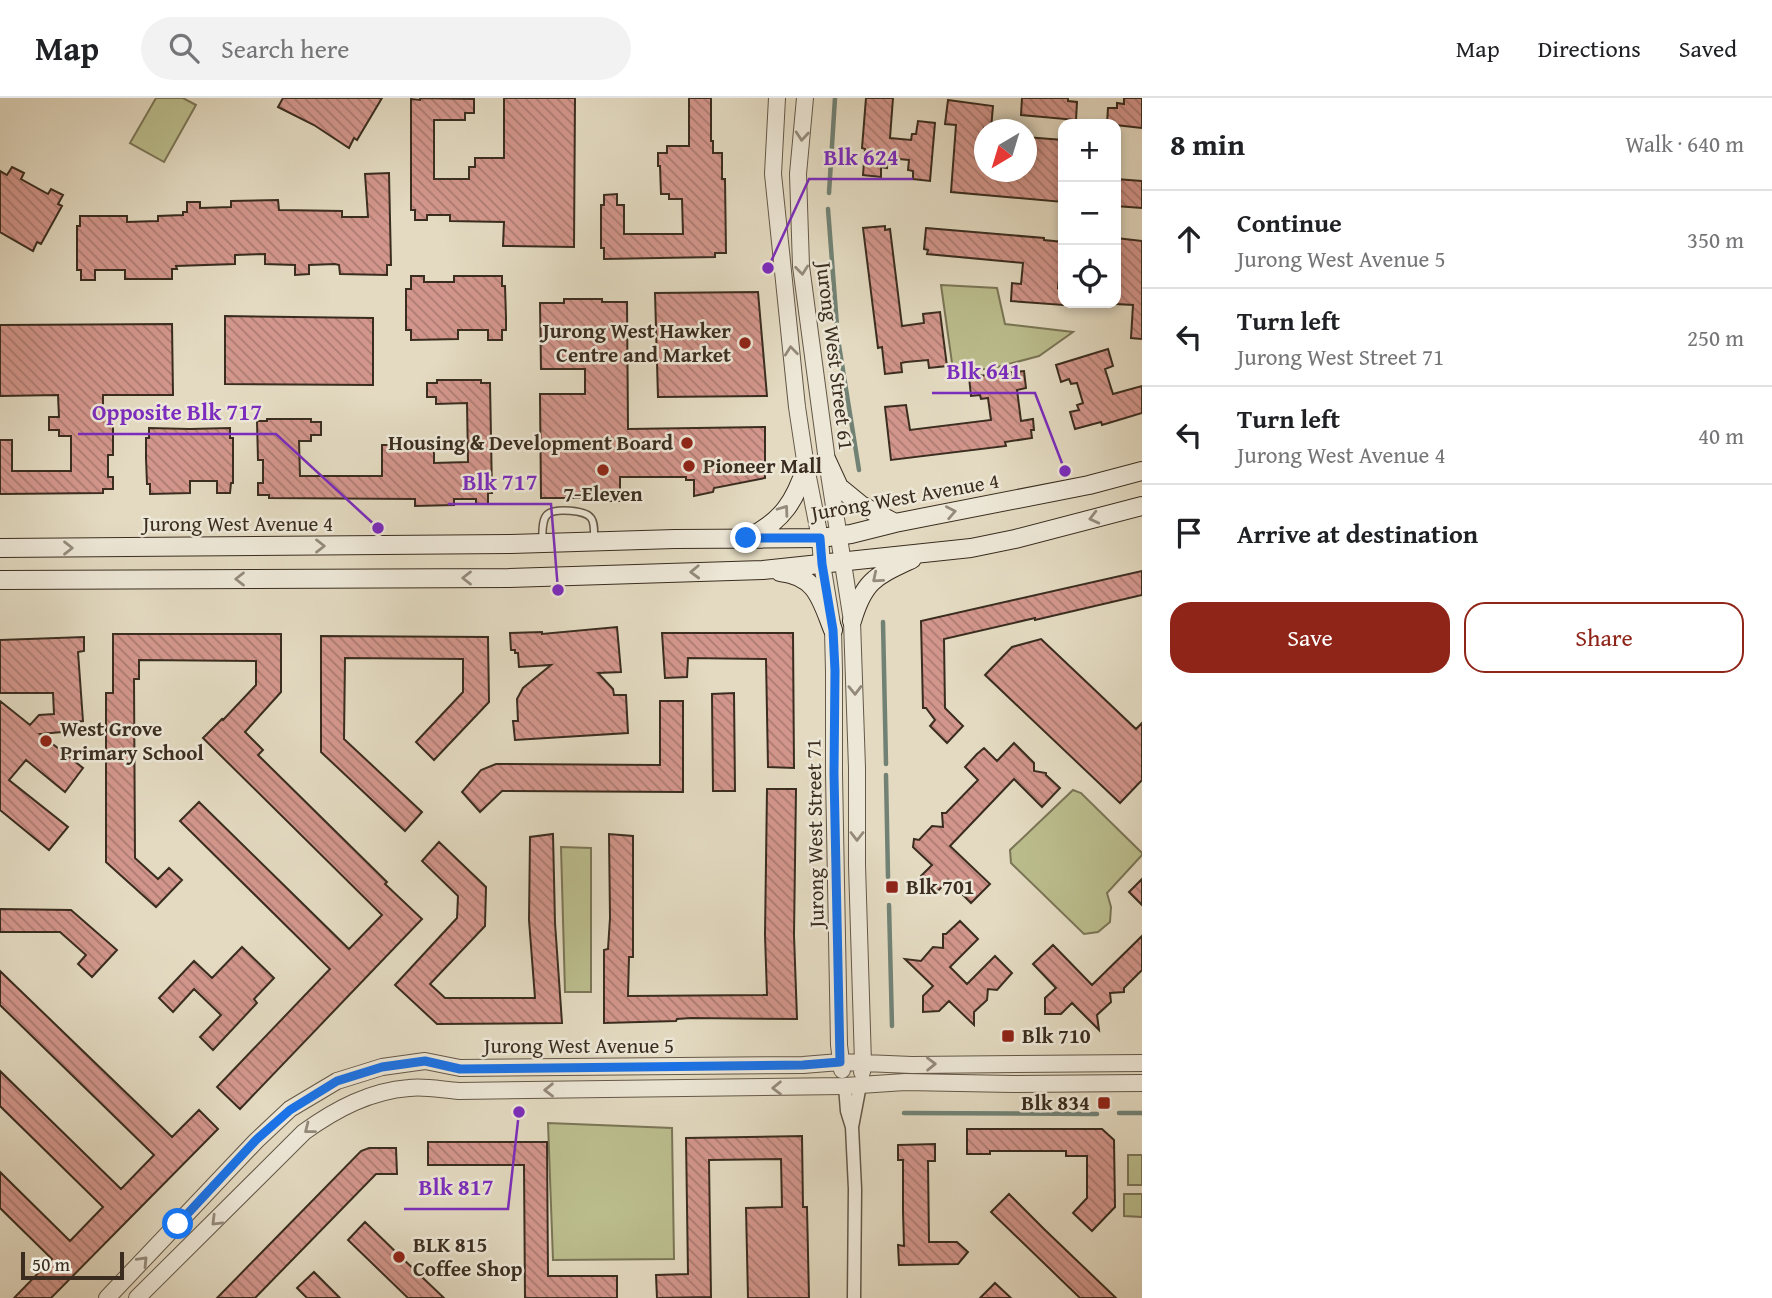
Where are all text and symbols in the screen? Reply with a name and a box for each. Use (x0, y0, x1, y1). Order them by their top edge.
search box (141, 17, 631, 80)
text: Map (35, 24, 99, 72)
icon: search (165, 29, 203, 67)
text: Search here (221, 29, 349, 68)
text: Map (1456, 31, 1500, 66)
text: Directions (1538, 31, 1641, 66)
text: Saved (1679, 31, 1737, 66)
north arrow (974, 119, 1037, 182)
map controls (1058, 119, 1121, 308)
button: + (1058, 119, 1121, 182)
text: 8 min (1170, 122, 1245, 166)
text: Walk · 640 m (1625, 127, 1744, 160)
one-way arrow (794, 130, 809, 142)
callout: Blk 624 (809, 135, 913, 179)
text: Blk 624 (823, 140, 899, 173)
button: − (1058, 182, 1121, 245)
text: Continue (1237, 203, 1342, 242)
icon: ahead (1170, 220, 1208, 258)
text: 350 m (1687, 223, 1744, 256)
text: Jurong West Avenue 5 (1237, 242, 1446, 275)
button: locate (1058, 245, 1121, 308)
street label: Jurong West Street 61 (808, 257, 862, 452)
one-way arrow (794, 265, 809, 276)
text: Turn left (1237, 301, 1340, 340)
place label: Jurong West Hawker Centre and Market (540, 315, 731, 370)
icon: left (1170, 318, 1208, 356)
text: 250 m (1687, 321, 1744, 354)
marker: Jurong West Hawker Centre and Market (737, 335, 753, 351)
text: Jurong West Street 71 (1237, 340, 1444, 373)
one-way arrow (784, 345, 799, 356)
callout: Blk 641 (932, 349, 1035, 393)
text: Blk 641 (946, 354, 1022, 387)
callout: Opposite Blk 717 (78, 390, 276, 434)
text: Opposite Blk 717 (92, 395, 262, 428)
text: Turn left (1237, 399, 1340, 438)
icon: left (1170, 416, 1208, 454)
text: 40 m (1698, 419, 1744, 452)
place label: Housing & Development Board (388, 427, 673, 458)
marker: Housing & Development Board (679, 435, 695, 451)
text: Jurong West Avenue 4 (1237, 438, 1446, 471)
place label: Pioneer Mall (703, 450, 823, 481)
marker: Pioneer Mall (681, 458, 697, 474)
callout: Blk 717 (448, 460, 551, 504)
marker: 7-Eleven (595, 462, 611, 478)
text: Blk 717 (462, 465, 538, 498)
street label: Jurong West Avenue 4 (806, 465, 1001, 529)
place label: 7-Eleven (563, 478, 643, 509)
one-way arrow (776, 505, 789, 518)
one-way arrow (945, 506, 957, 521)
street label: Jurong West Avenue 4 (140, 508, 333, 539)
one-way arrow (1089, 510, 1101, 524)
icon: arrive (1170, 514, 1208, 552)
text: Arrive at destination (1237, 514, 1478, 553)
route end (730, 522, 761, 553)
one-way arrow (315, 538, 326, 554)
one-way arrow (63, 540, 74, 556)
one-way arrow (689, 565, 700, 580)
one-way arrow (462, 570, 472, 586)
one-way arrow (872, 570, 885, 583)
one-way arrow (234, 571, 245, 587)
button: Save (1170, 602, 1450, 673)
button: Share (1464, 602, 1744, 673)
one-way arrow (848, 684, 863, 695)
place label: West Grove Primary School (60, 713, 204, 768)
marker: West Grove Primary School (38, 733, 54, 749)
street label: Jurong West Street 71 (797, 738, 832, 931)
one-way arrow (849, 832, 865, 842)
place label: Blk 701 (906, 871, 975, 902)
marker: Blk 701 (884, 879, 900, 895)
place label: Blk 710 (1022, 1020, 1091, 1051)
marker: Blk 710 (1000, 1028, 1016, 1044)
street label: Jurong West Avenue 5 (481, 1030, 674, 1061)
one-way arrow (926, 1057, 937, 1072)
one-way arrow (771, 1080, 782, 1095)
one-way arrow (543, 1082, 554, 1098)
place label: Blk 834 (1021, 1087, 1090, 1118)
marker: Blk 834 (1096, 1095, 1112, 1111)
one-way arrow (304, 1121, 317, 1134)
callout: Blk 817 (404, 1165, 508, 1209)
text: Blk 817 (418, 1170, 494, 1203)
route start (162, 1208, 193, 1239)
one-way arrow (211, 1212, 224, 1225)
place label: BLK 815 Coffee Shop (413, 1229, 523, 1284)
scale bar (21, 1249, 124, 1281)
marker: BLK 815 Coffee Shop (391, 1249, 407, 1265)
text: 50 m (32, 1250, 70, 1278)
one-way arrow (134, 1257, 147, 1270)

